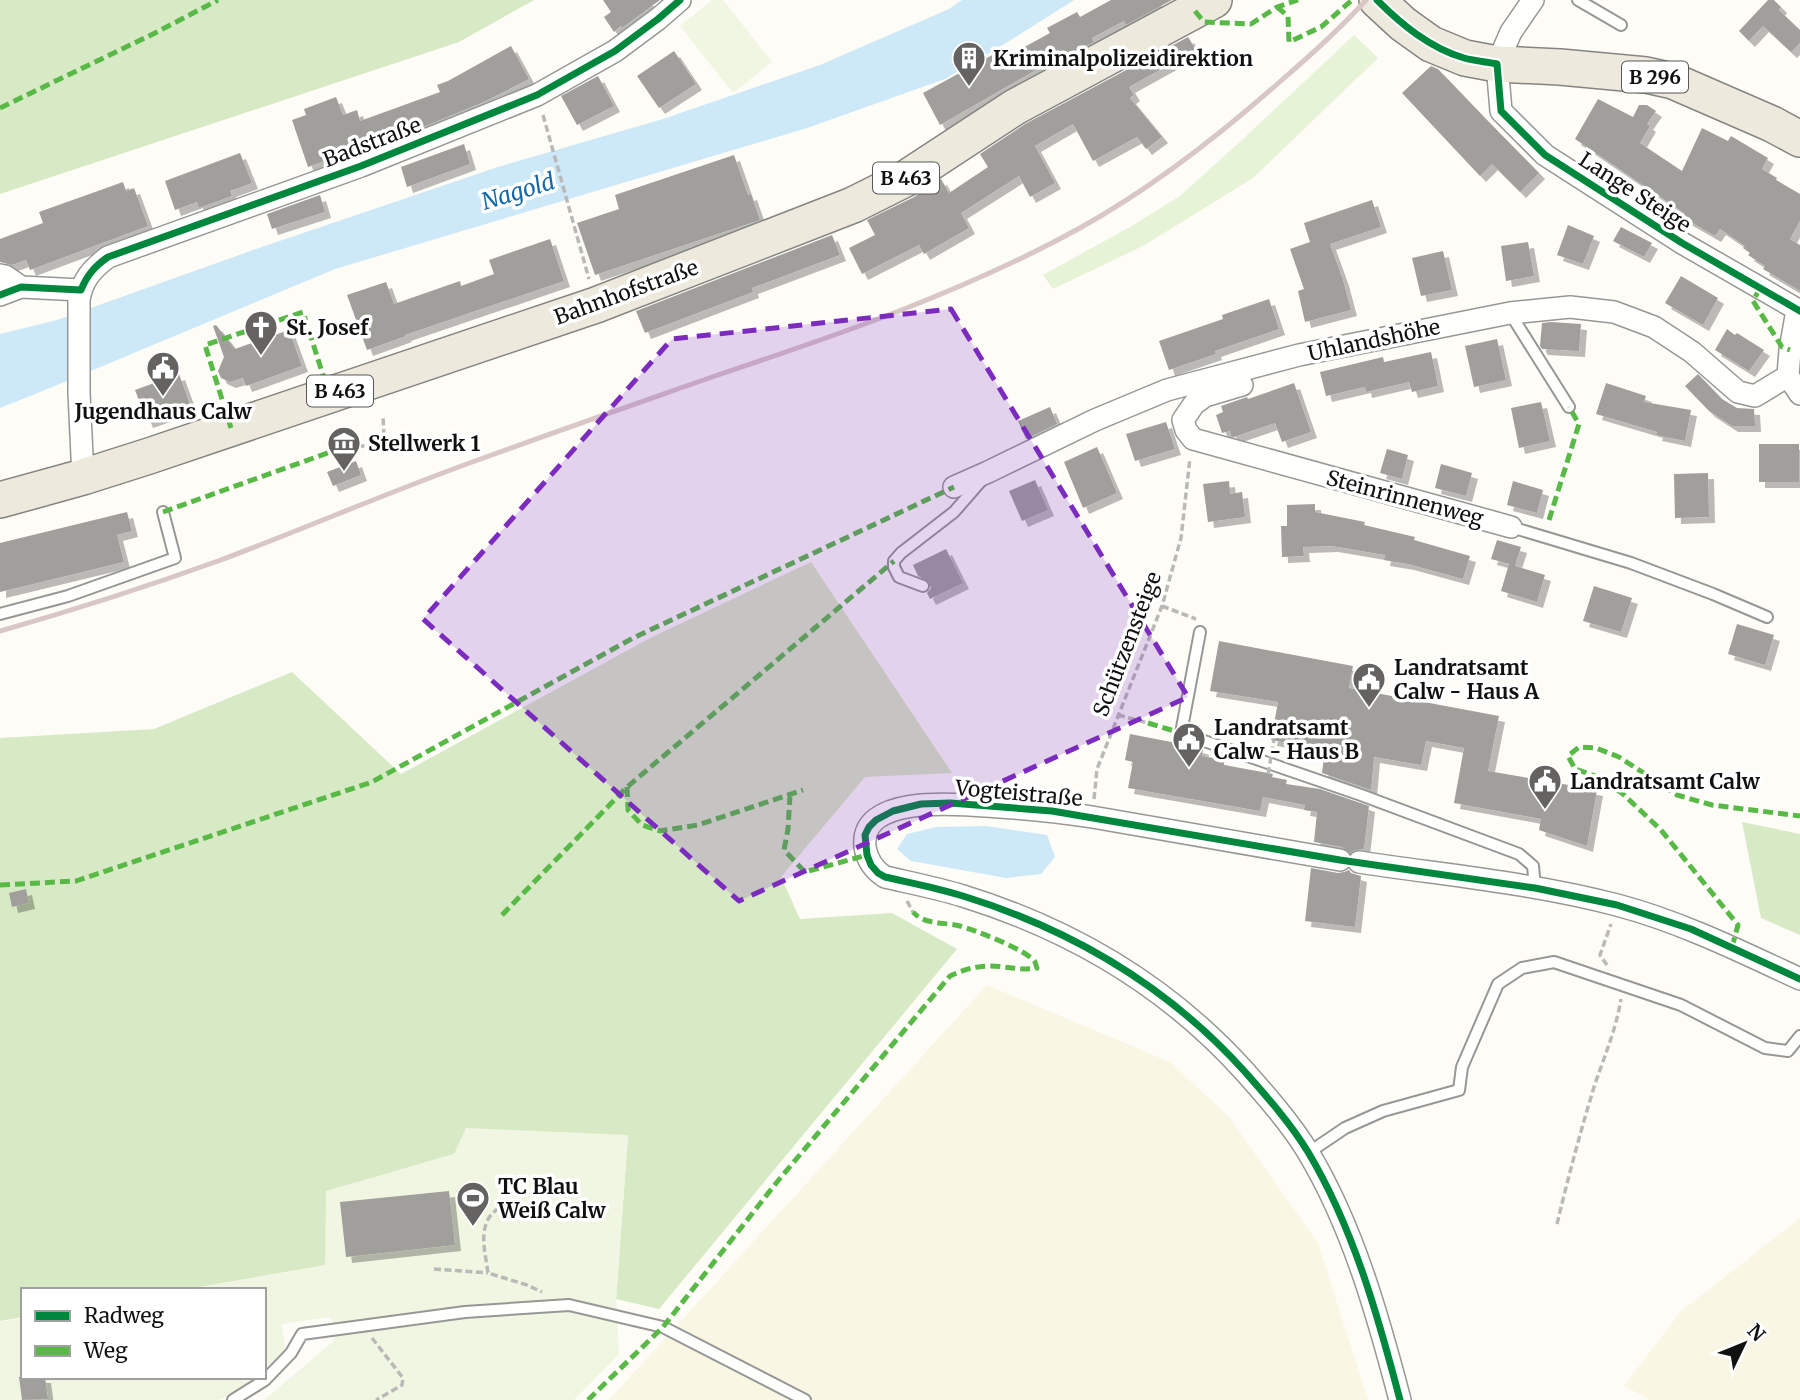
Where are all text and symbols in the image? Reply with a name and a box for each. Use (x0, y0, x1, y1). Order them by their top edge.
building icon: Kriminalpolizeidirektion (950, 39, 988, 88)
place label: Kriminalpolizeidirektion (993, 45, 1253, 72)
road number: B 296 (1622, 61, 1688, 92)
street label: Badstraße (319, 111, 425, 173)
street label: Lange Steige (1574, 146, 1696, 238)
road number: B 463 (873, 162, 939, 194)
water label: Nagold (478, 166, 559, 216)
street label: Bahnhofstraße (550, 253, 702, 331)
church icon: St. Josef (242, 308, 280, 357)
street label: Uhlandshöhe (1305, 313, 1443, 367)
place label: St. Josef (286, 314, 370, 341)
public building icon: Jugendhaus Calw (144, 349, 182, 398)
road number: B 463 (307, 376, 373, 406)
place label: Jugendhaus Calw (73, 398, 253, 425)
museum icon: Stellwerk 1 (325, 424, 363, 473)
place label: Stellwerk 1 (368, 430, 480, 457)
street label: Steinrinnenweg (1323, 464, 1487, 532)
street label: Schützensteige (1087, 568, 1167, 720)
place label: Landratsamt Calw - Haus A (1394, 654, 1540, 705)
public building icon: Landratsamt Calw - Haus A (1350, 660, 1388, 709)
place label: Landratsamt Calw - Haus B (1214, 714, 1359, 765)
public building icon: Landratsamt Calw - Haus B (1170, 720, 1208, 769)
public building icon: Landratsamt Calw (1526, 762, 1564, 811)
place label: Landratsamt Calw (1570, 768, 1761, 795)
street label: Vogteistraße (953, 774, 1084, 812)
place label: TC Blau Weiß Calw (497, 1173, 607, 1224)
sports icon: TC Blau Weiß Calw (454, 1179, 492, 1228)
legend (21, 1288, 266, 1379)
text: Radweg (84, 1302, 164, 1329)
north arrow (1709, 1309, 1779, 1379)
text: N (1743, 1319, 1770, 1346)
text: Weg (83, 1337, 128, 1364)

